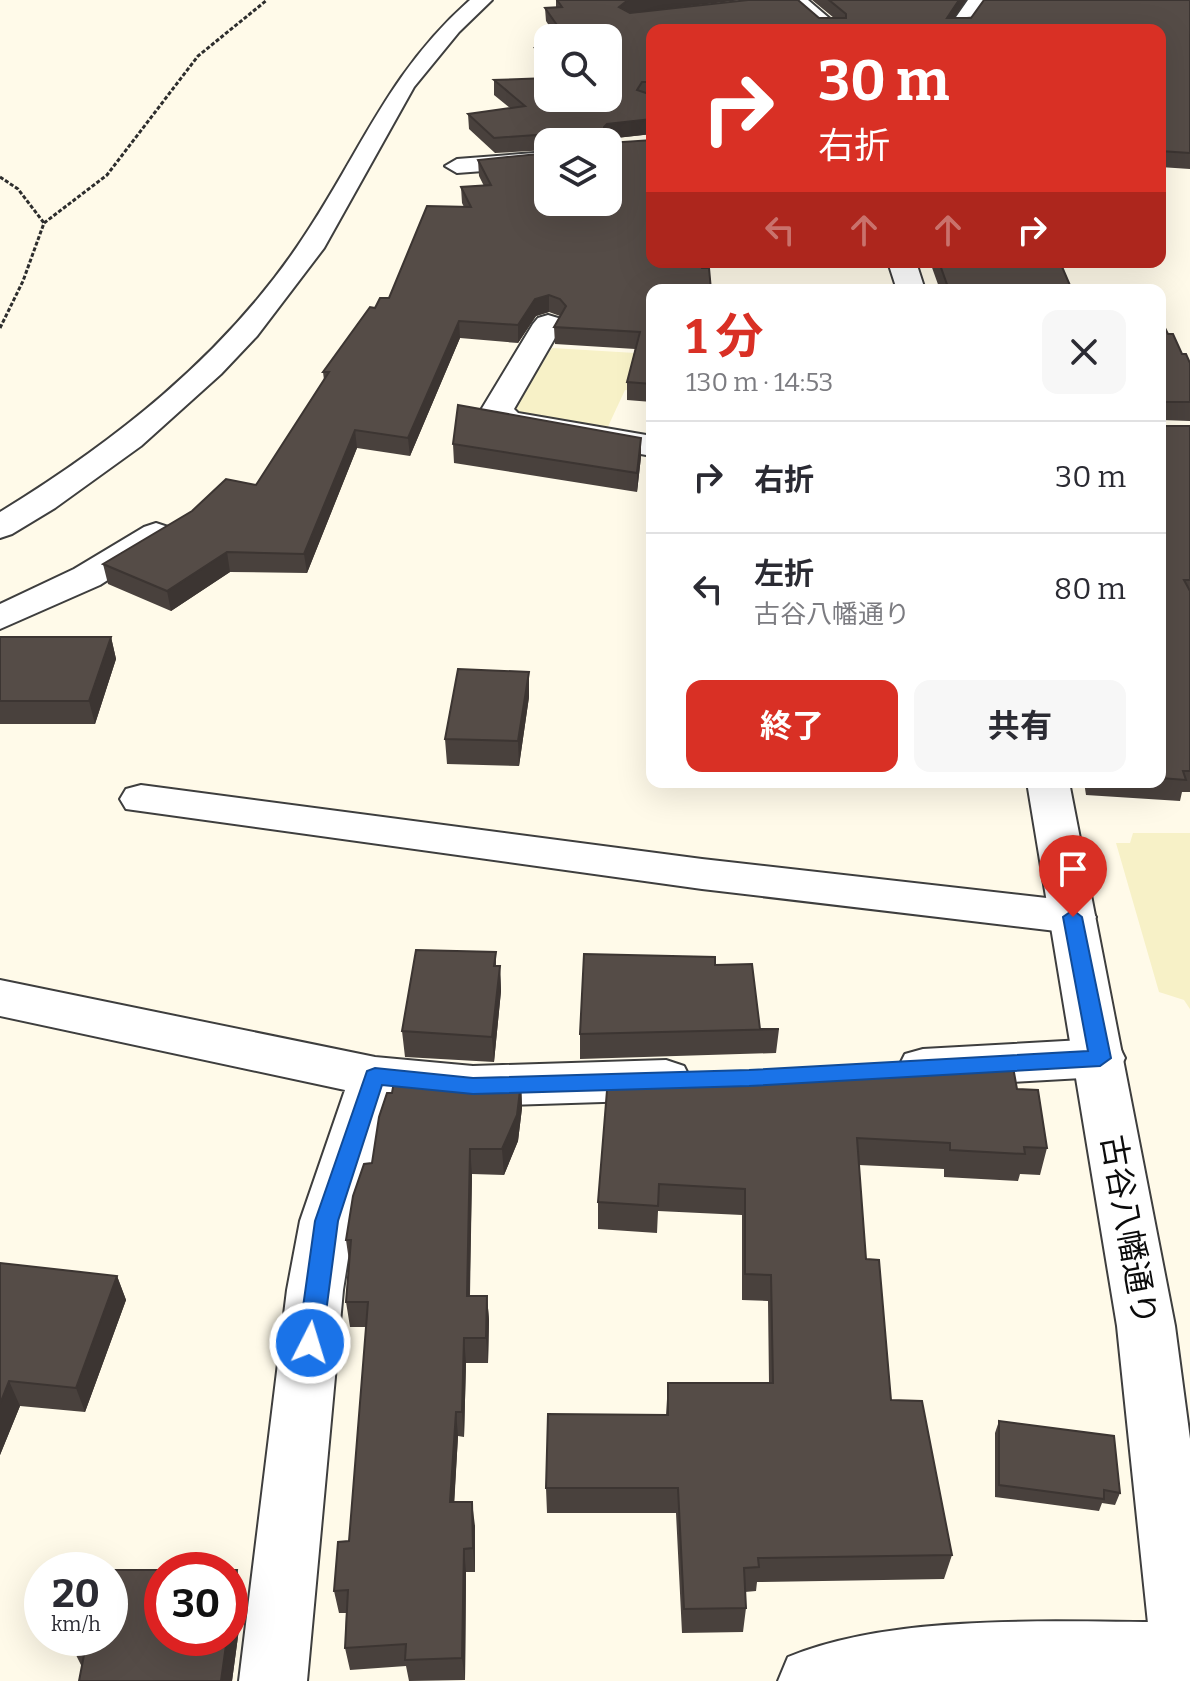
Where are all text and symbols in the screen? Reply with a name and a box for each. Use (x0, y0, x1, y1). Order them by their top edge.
map controls (534, 24, 622, 216)
button: search (534, 24, 622, 112)
text: 30 m (818, 48, 949, 115)
icon: right (686, 56, 790, 160)
text: 右折 (818, 124, 890, 168)
button: layers (534, 128, 622, 216)
icon: left (758, 208, 802, 252)
icon: ahead (842, 208, 886, 252)
icon: ahead (926, 208, 970, 252)
icon: right (1010, 208, 1054, 252)
text: 1 分 (686, 308, 763, 366)
button: close (1042, 310, 1126, 394)
text: 130 m · 14:53 (686, 367, 833, 398)
icon: right (686, 455, 730, 499)
text: 30 m (1055, 459, 1126, 495)
text: 右折 (754, 462, 814, 498)
text: 左折 (754, 556, 814, 592)
icon: left (686, 567, 730, 611)
text: 80 m (1054, 571, 1126, 607)
text: 古谷八幡通り (754, 599, 910, 630)
button: 終了 (686, 680, 898, 772)
button: 共有 (914, 680, 1126, 772)
pin (1039, 835, 1107, 917)
icon: arrive (1051, 847, 1095, 891)
street label: 古谷八幡通り (1094, 1132, 1164, 1328)
position arrow (268, 1301, 352, 1385)
speed limit sign: 30 (144, 1552, 248, 1656)
text: 20 (52, 1570, 100, 1618)
text: km/h (51, 1612, 101, 1636)

